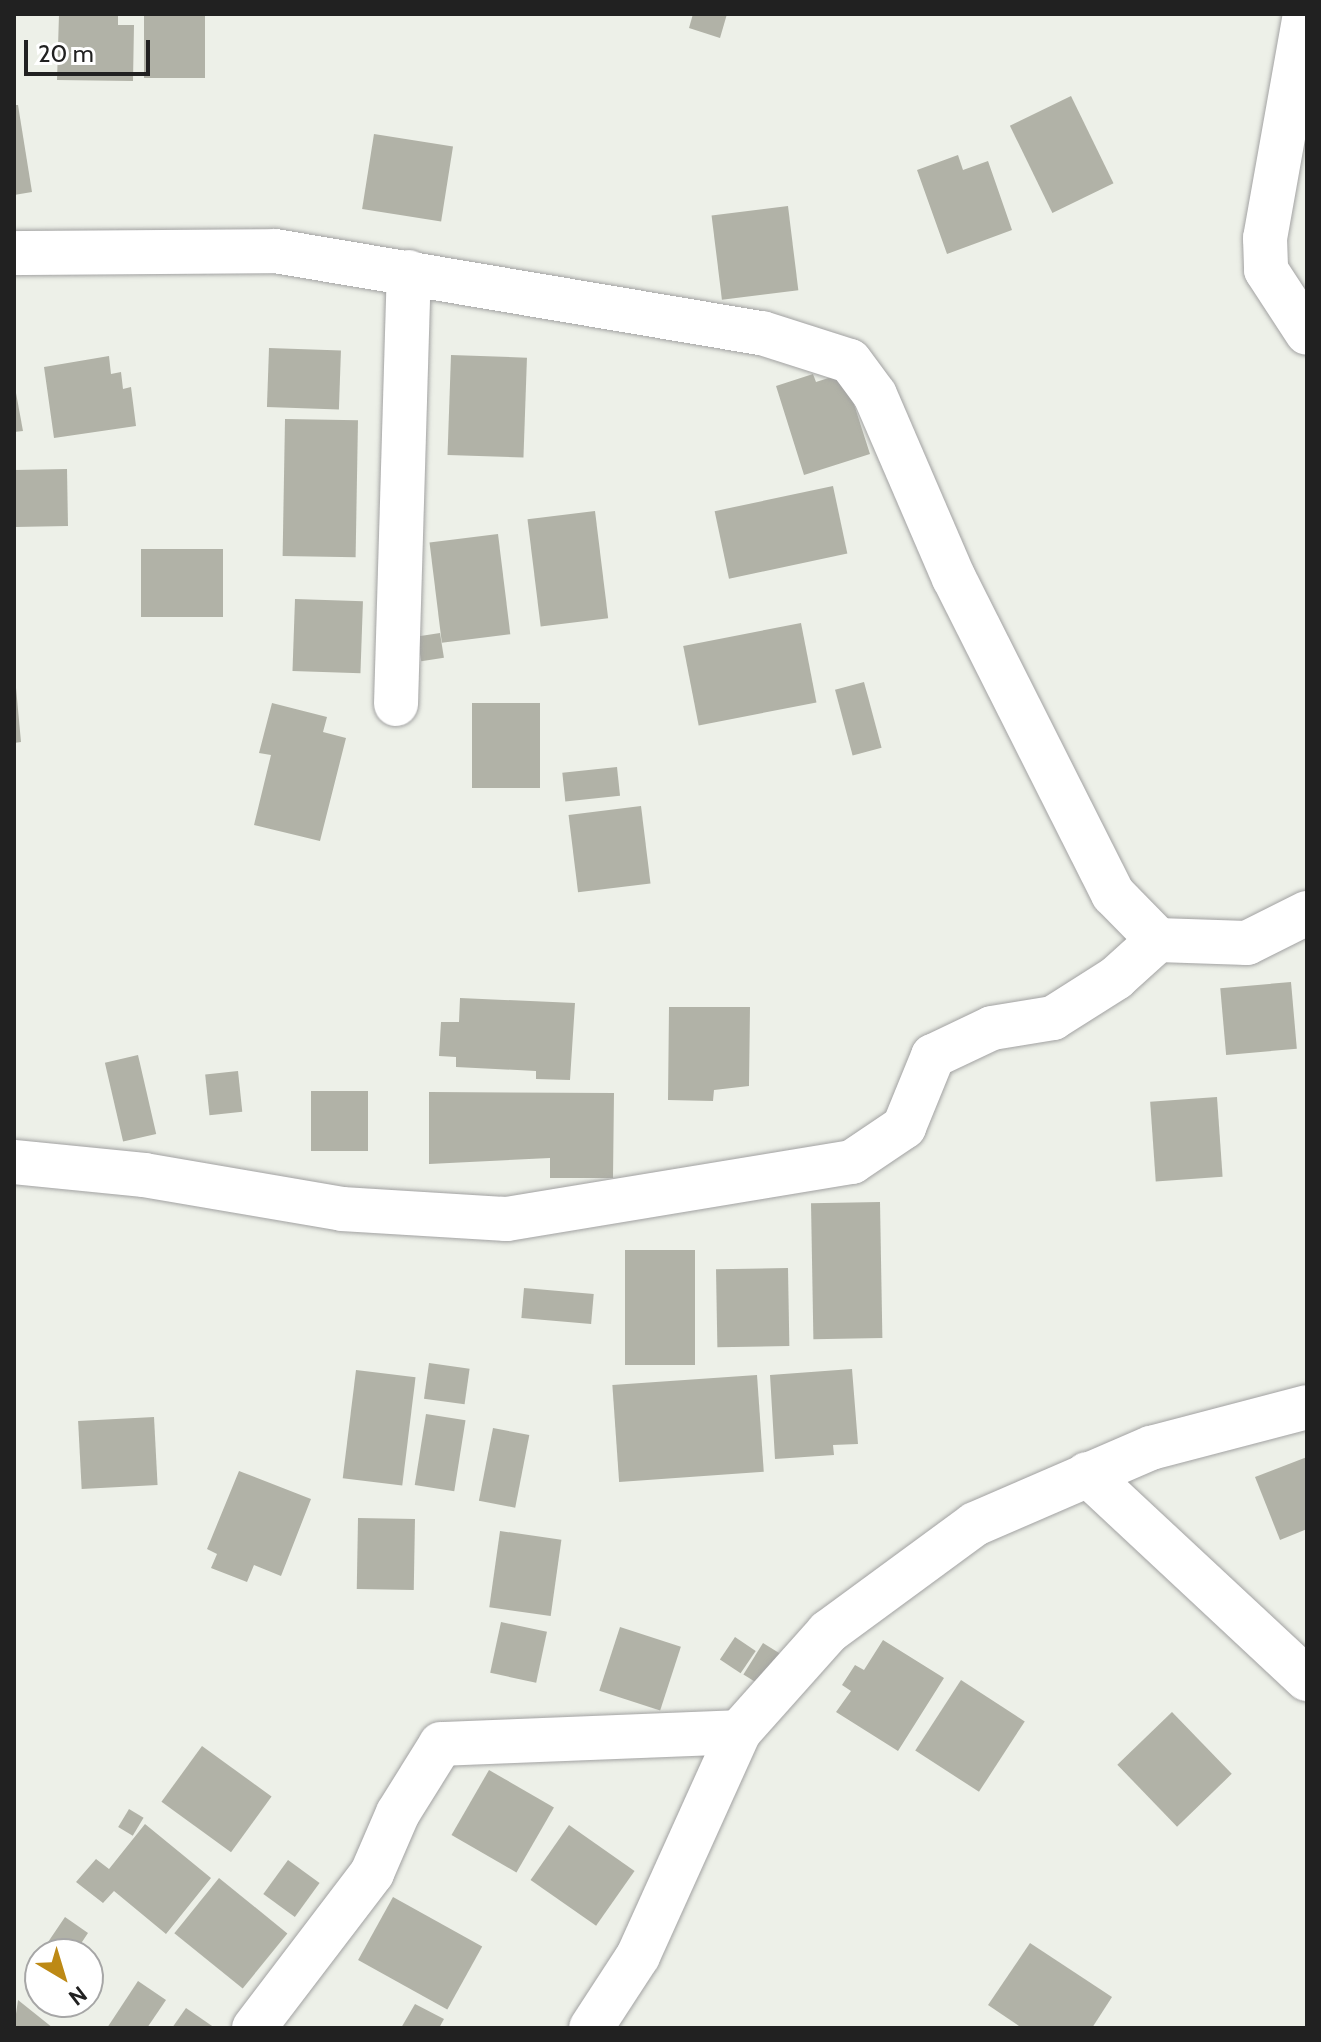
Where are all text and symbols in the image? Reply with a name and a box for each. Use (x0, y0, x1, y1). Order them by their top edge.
scale bar (28, 24, 154, 74)
text: 20 m (38, 39, 94, 68)
north arrow (24, 1938, 104, 2018)
text: N (63, 1980, 92, 2011)

